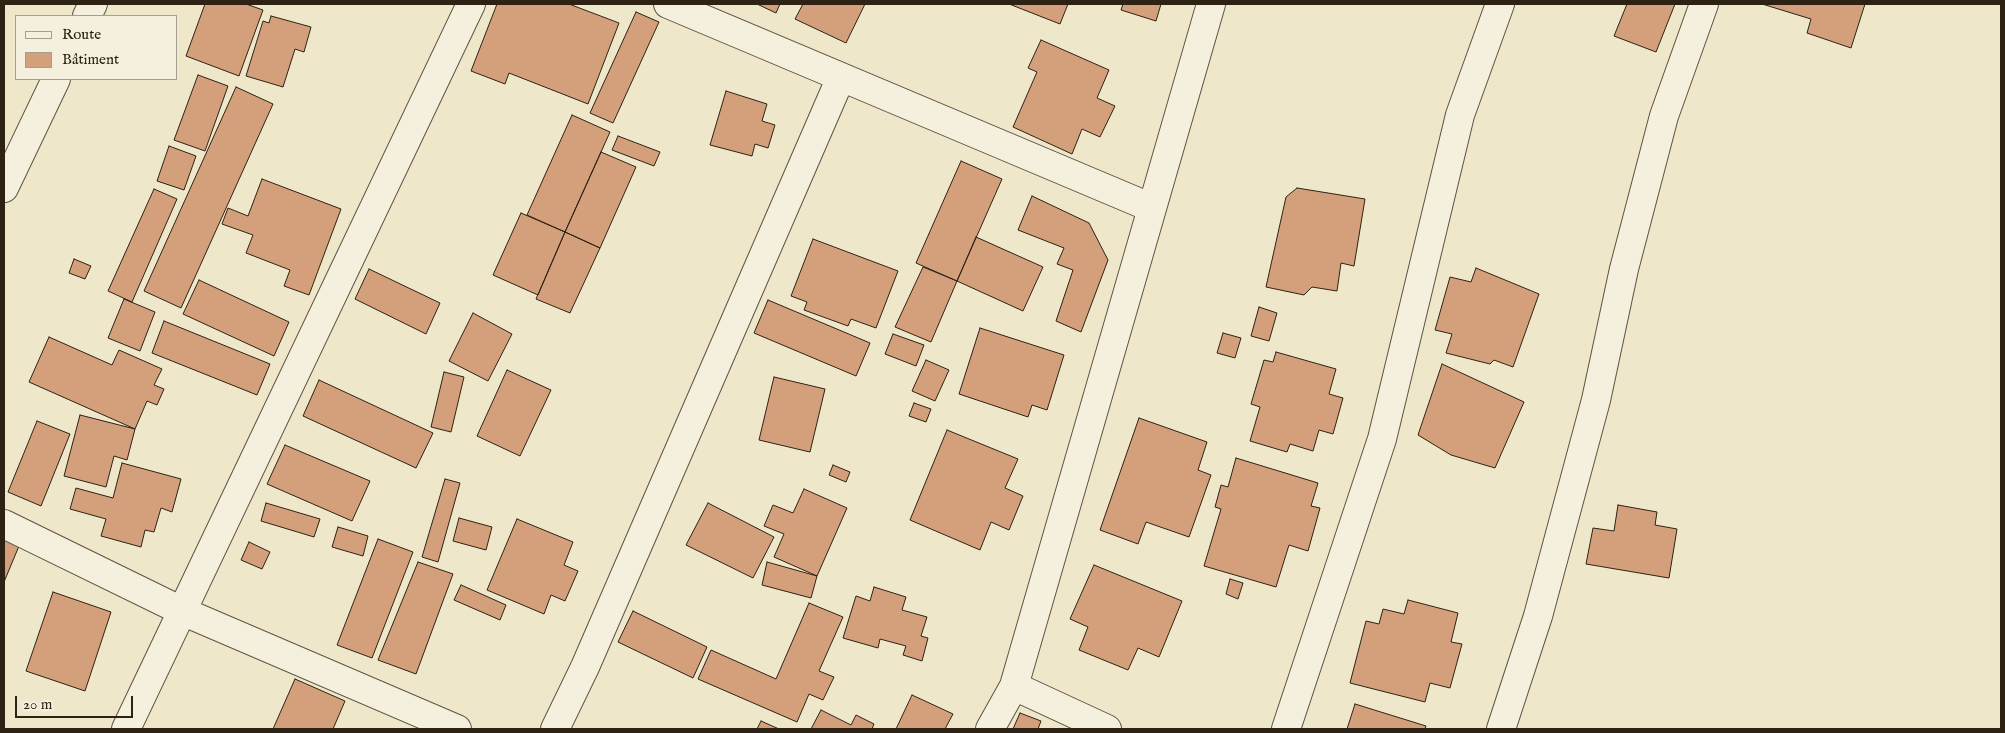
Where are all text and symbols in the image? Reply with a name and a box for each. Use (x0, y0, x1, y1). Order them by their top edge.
legend (15, 15, 178, 80)
text: Route (62, 25, 101, 44)
text: Bâtiment (62, 50, 119, 69)
scale bar (18, 686, 135, 718)
text: 20 m (23, 695, 52, 714)

